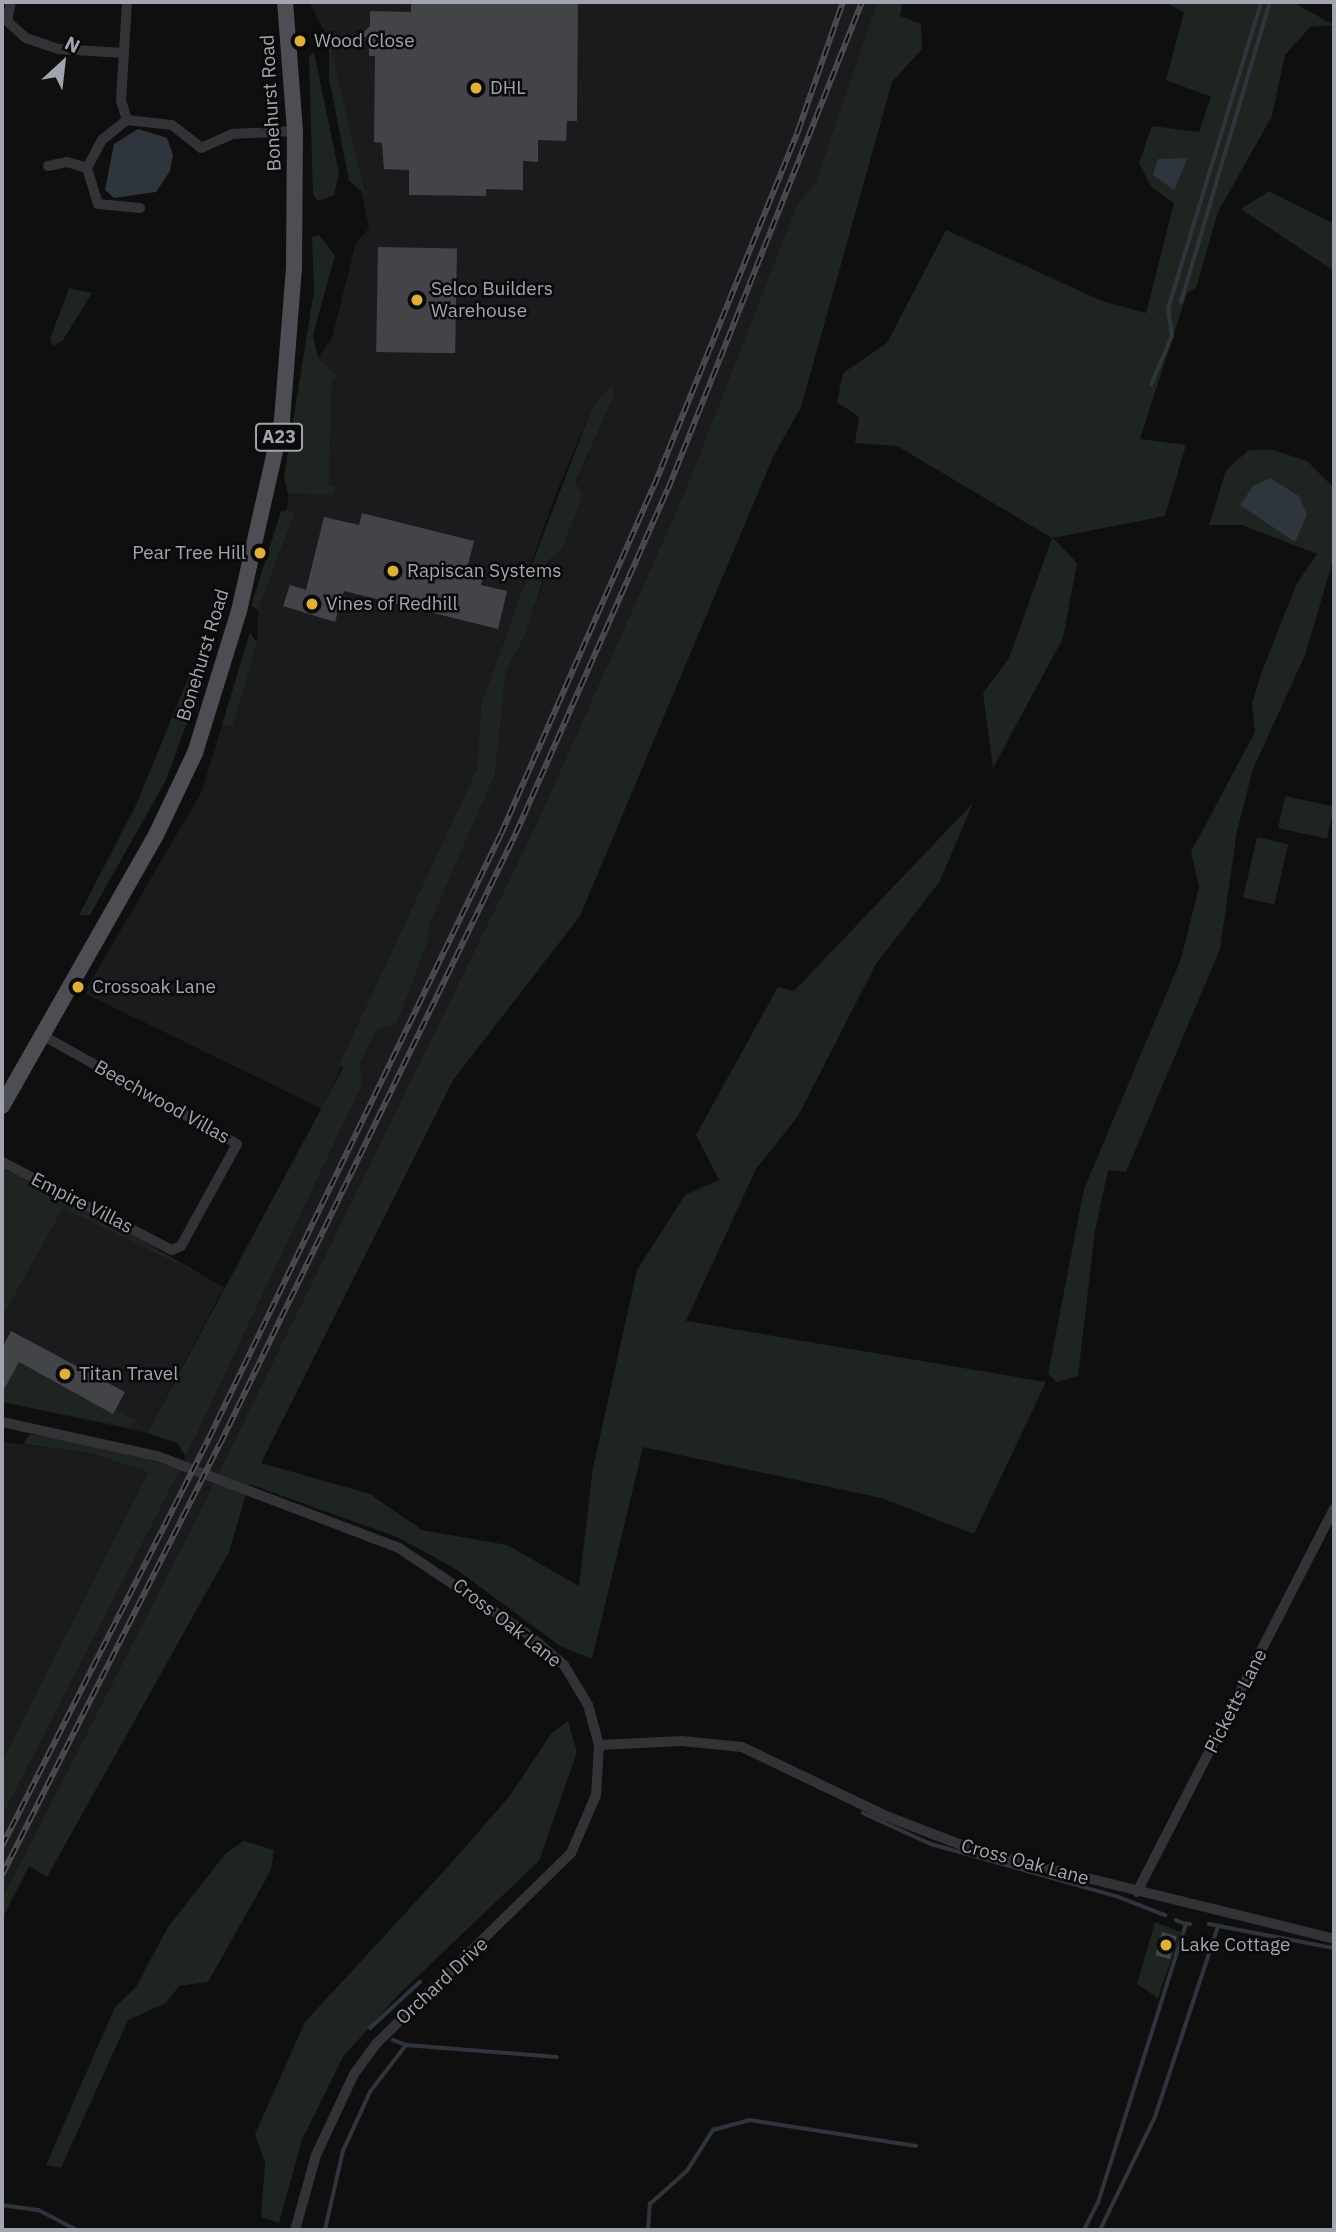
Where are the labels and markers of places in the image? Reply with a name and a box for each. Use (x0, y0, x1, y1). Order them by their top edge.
place label: Wood Close (314, 30, 415, 52)
marker: Wood Close (292, 33, 308, 49)
place label: DHL (490, 77, 526, 99)
marker: DHL (468, 80, 484, 96)
place label: Selco Builders Warehouse (431, 278, 553, 322)
marker: Selco Builders Warehouse (409, 292, 425, 308)
place label: Pear Tree Hill (132, 542, 246, 564)
marker: Pear Tree Hill (252, 545, 268, 561)
place label: Rapiscan Systems (407, 560, 562, 582)
marker: Rapiscan Systems (385, 563, 401, 579)
place label: Vines of Redhill (326, 593, 458, 615)
marker: Vines of Redhill (304, 596, 320, 612)
place label: Crossoak Lane (92, 976, 216, 998)
marker: Crossoak Lane (70, 979, 86, 995)
place label: Titan Travel (79, 1363, 178, 1385)
marker: Titan Travel (57, 1366, 73, 1382)
place label: Lake Cottage (1180, 1934, 1290, 1956)
marker: Lake Cottage (1158, 1937, 1174, 1953)

